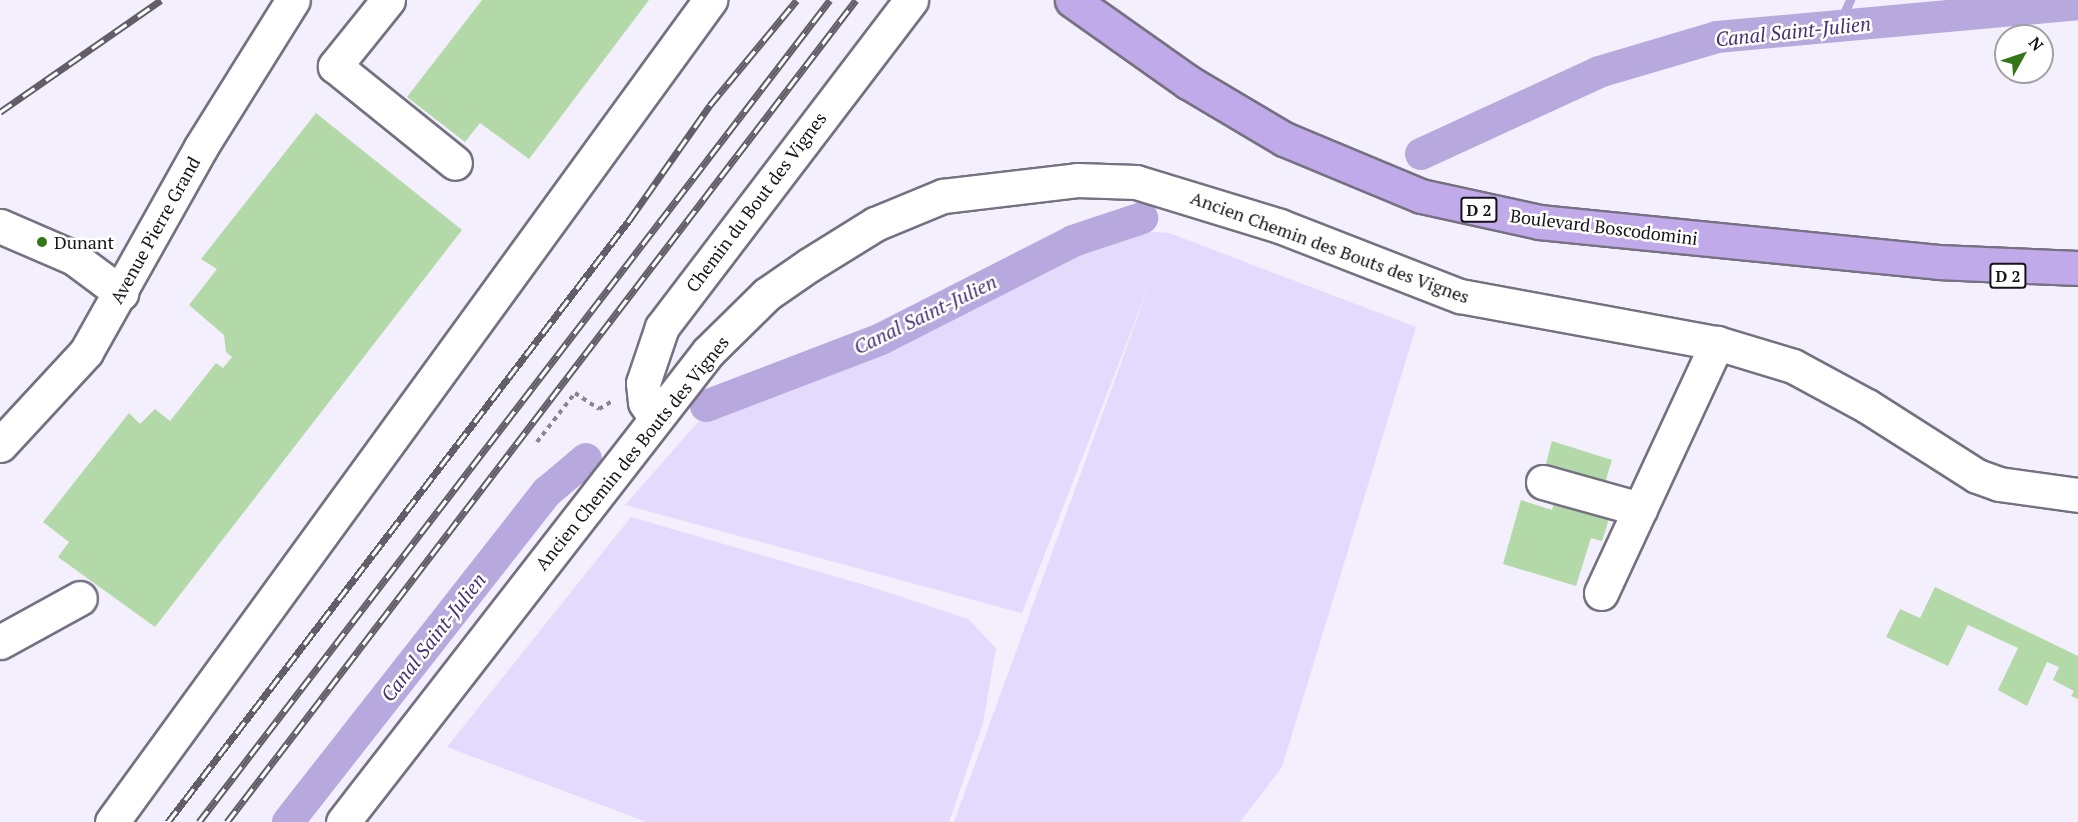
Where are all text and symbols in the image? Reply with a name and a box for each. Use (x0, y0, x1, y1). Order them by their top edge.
water label: Canal Saint-Julien (1714, 11, 1872, 51)
north arrow (1994, 24, 2054, 84)
text: N (2024, 32, 2049, 55)
street label: Chemin du Bout des Vignes (681, 108, 831, 296)
street label: Avenue Pierre Grand (106, 153, 204, 307)
street label: Ancien Chemin des Bouts des Vignes (1187, 186, 1473, 308)
road number: D 2 (1460, 197, 1498, 223)
street label: Boulevard Boscodomini (1509, 205, 1699, 249)
place label: Dunant (54, 231, 114, 253)
marker: Dunant (35, 235, 49, 249)
road number: D 2 (1988, 263, 2028, 289)
water label: Canal Saint-Julien (850, 269, 1000, 359)
street label: Ancien Chemin des Bouts des Vignes (531, 331, 733, 575)
water label: Canal Saint-Julien (375, 568, 491, 706)

